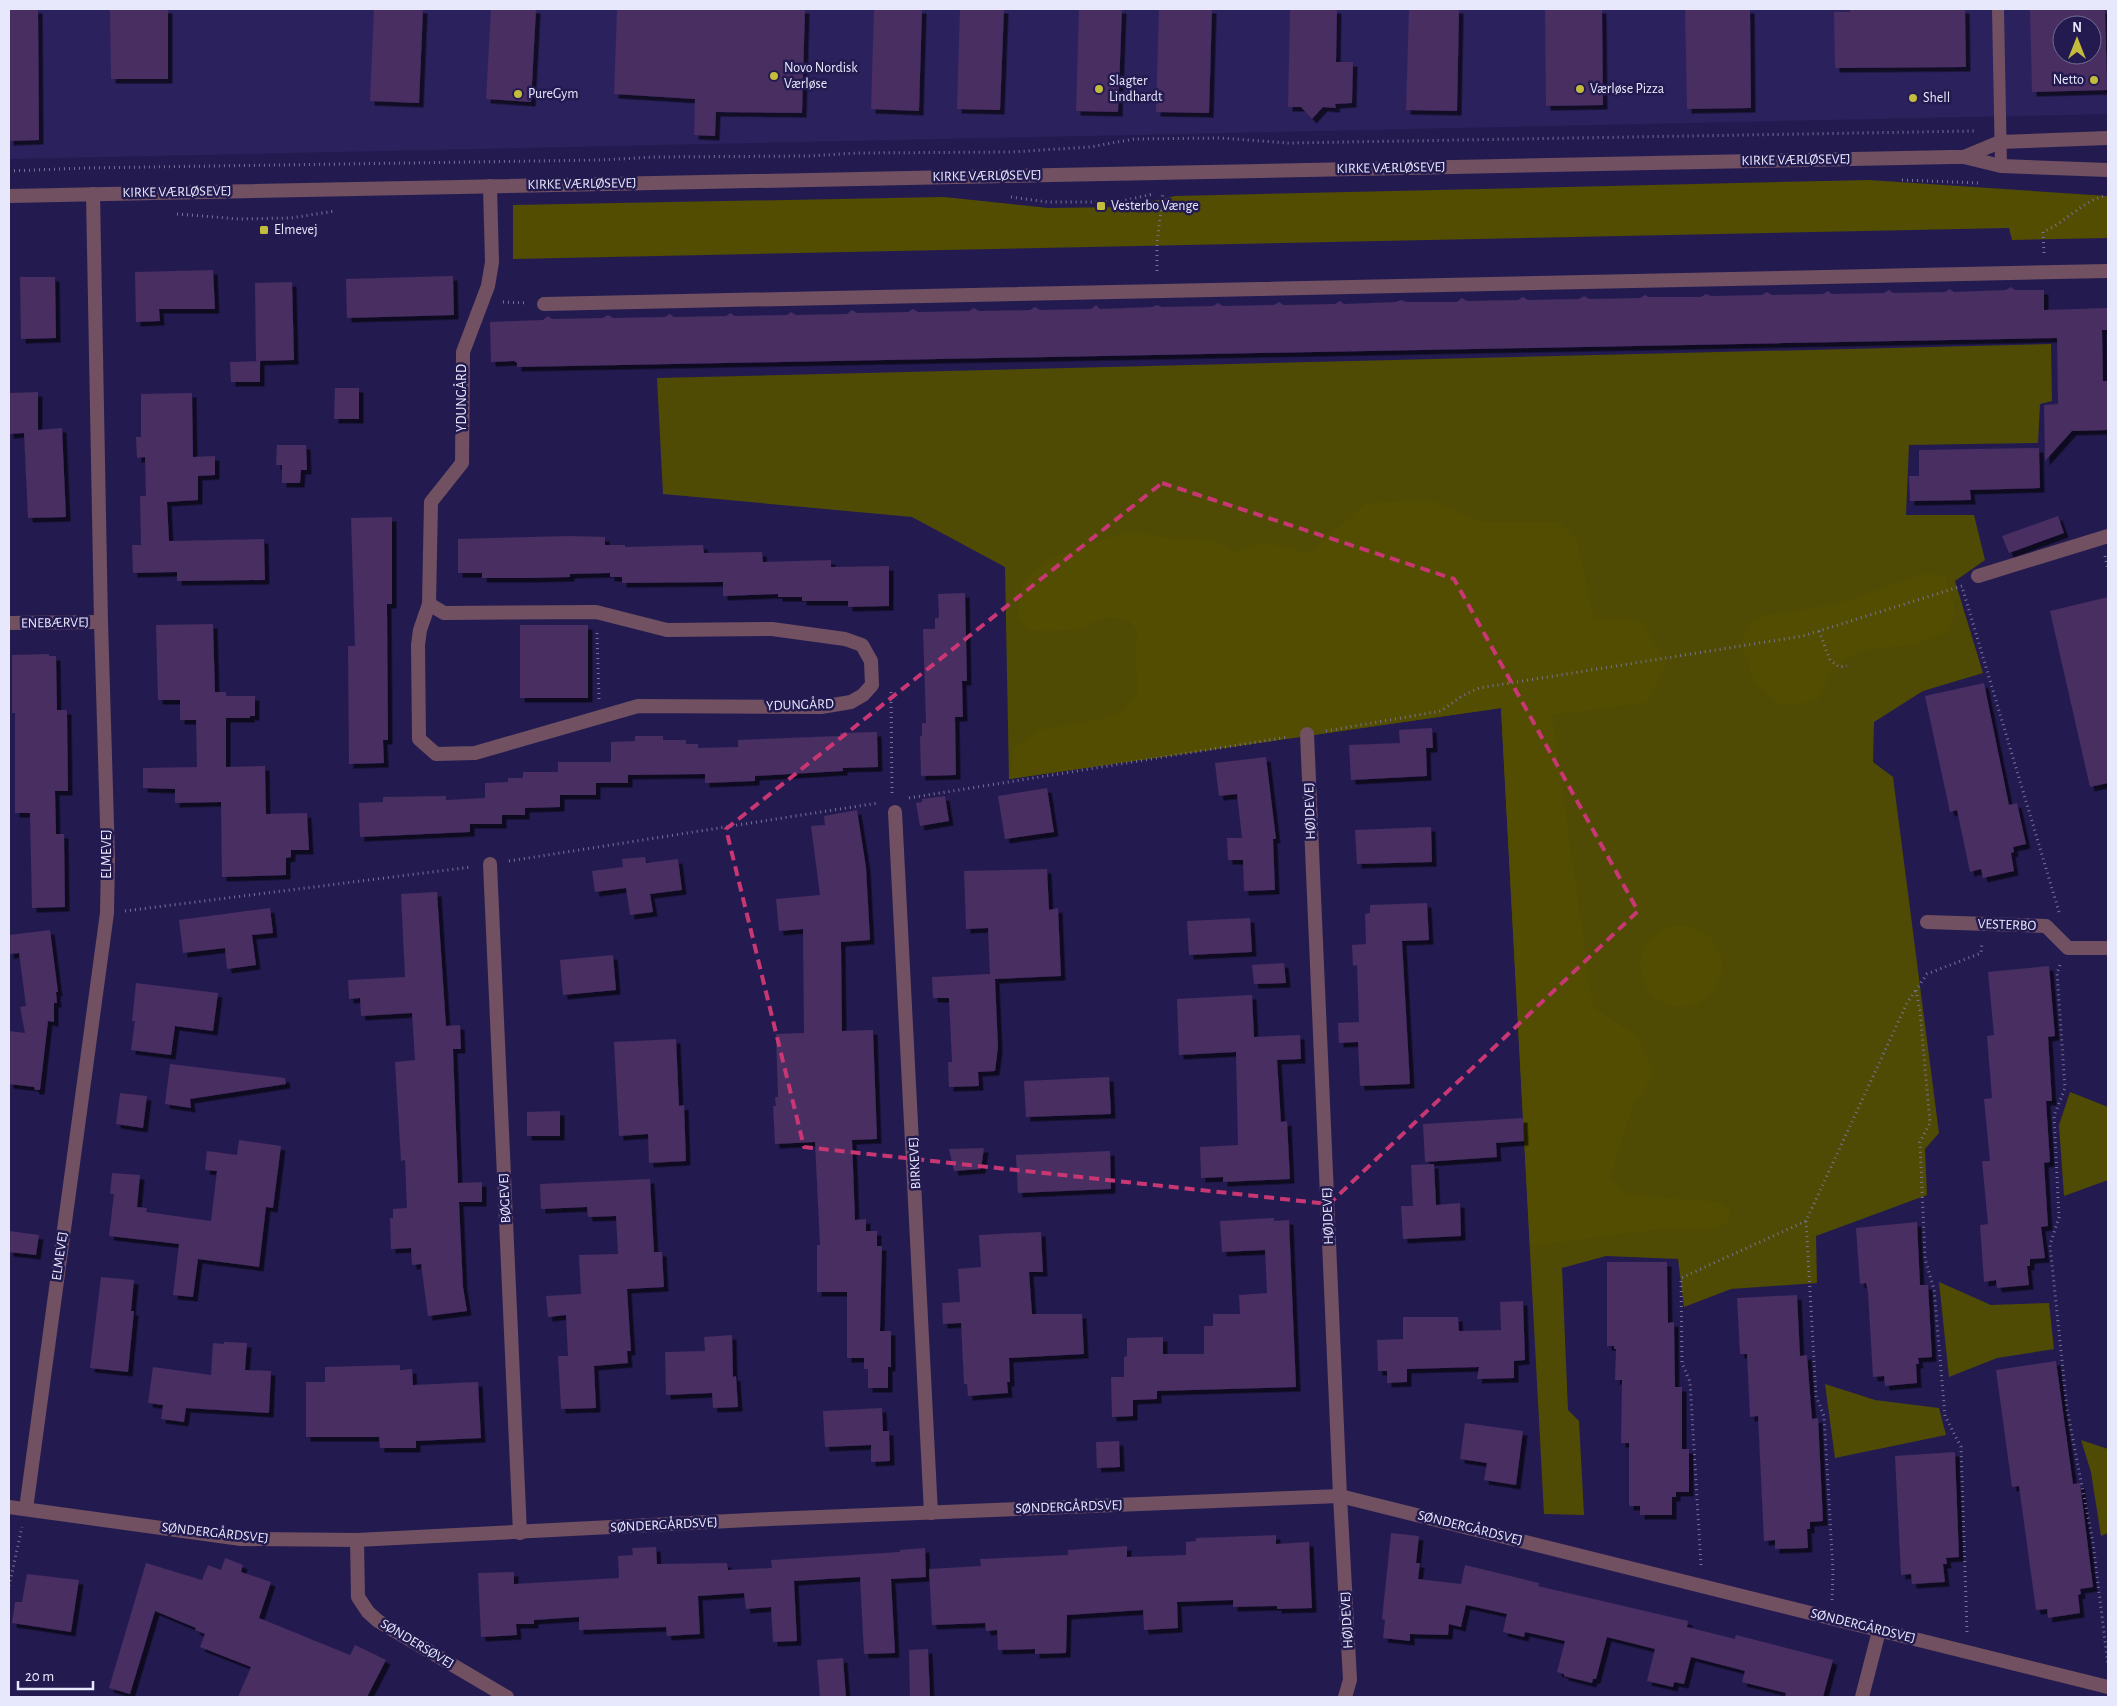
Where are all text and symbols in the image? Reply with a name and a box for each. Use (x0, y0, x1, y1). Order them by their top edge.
north arrow (2052, 15, 2102, 65)
text: N (2072, 21, 2082, 35)
place label: Novo Nordisk Værløse (784, 61, 858, 91)
marker: Novo Nordisk Værløse (768, 70, 780, 82)
place label: Netto (2053, 73, 2084, 87)
place label: Slagter Lindhardt (1109, 74, 1163, 104)
marker: Netto (2088, 74, 2100, 86)
place label: Værløse Pizza (1590, 82, 1665, 96)
marker: Slagter Lindhardt (1093, 83, 1105, 95)
marker: Værløse Pizza (1574, 83, 1586, 95)
place label: PureGym (528, 87, 578, 101)
marker: PureGym (512, 88, 524, 100)
place label: Shell (1923, 91, 1950, 105)
marker: Shell (1907, 92, 1919, 104)
street label: KIRKE VÆRLØSEVEJ (1741, 151, 1851, 168)
street label: KIRKE VÆRLØSEVEJ (1336, 159, 1446, 176)
street label: KIRKE VÆRLØSEVEJ (932, 167, 1042, 184)
street label: KIRKE VÆRLØSEVEJ (527, 175, 637, 192)
street label: KIRKE VÆRLØSEVEJ (122, 183, 232, 200)
place label: Vesterbo Vænge (1111, 199, 1199, 213)
marker: Vesterbo Vænge (1095, 200, 1107, 212)
place label: Elmevej (274, 223, 318, 237)
marker: Elmevej (258, 224, 270, 236)
street label: YDUNGÅRD (453, 364, 469, 432)
street label: ENEBÆRVEJ (21, 615, 89, 631)
street label: YDUNGÅRD (766, 695, 834, 713)
street label: HØJDEVEJ (1301, 782, 1318, 840)
street label: ELMEVEJ (100, 829, 114, 879)
street label: VESTERBO (1977, 917, 2037, 933)
street label: BIRKEVEJ (907, 1136, 923, 1190)
street label: BØGEVEJ (496, 1172, 513, 1224)
street label: HØJDEVEJ (1319, 1187, 1336, 1245)
street label: ELMEVEJ (50, 1231, 70, 1281)
street label: SØNDERGÅRDSVEJ (1015, 1496, 1123, 1516)
street label: SØNDERGÅRDSVEJ (1416, 1506, 1524, 1548)
street label: SØNDERGÅRDSVEJ (610, 1513, 718, 1535)
street label: SØNDERGÅRDSVEJ (161, 1518, 269, 1546)
street label: HØJDEVEJ (1338, 1591, 1355, 1649)
street label: SØNDERGÅRDSVEJ (1809, 1604, 1917, 1646)
street label: SØNDERSØVEJ (378, 1616, 457, 1671)
scale bar (18, 1658, 92, 1690)
text: 20 m (25, 1669, 54, 1684)

